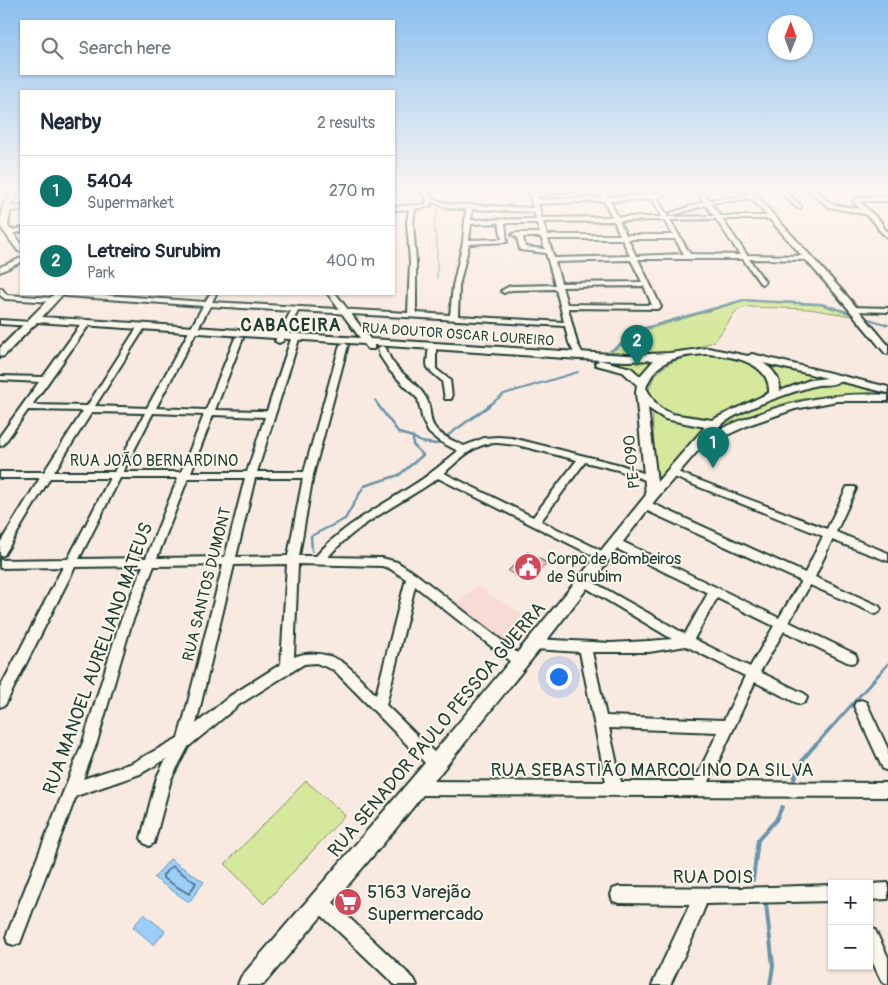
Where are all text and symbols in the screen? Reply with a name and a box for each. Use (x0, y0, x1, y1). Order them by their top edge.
north arrow (768, 15, 813, 60)
search box (20, 20, 395, 75)
icon: search (38, 34, 66, 62)
text: Search here (78, 36, 171, 60)
text: Nearby (40, 109, 101, 136)
text: 2 results (317, 113, 375, 133)
text: 5404 (87, 169, 132, 193)
text: 1 (53, 181, 59, 201)
text: 270 m (329, 181, 375, 201)
text: Supermarket (87, 193, 174, 213)
text: Letreiro Surubim (87, 239, 221, 263)
text: 2 (52, 251, 60, 271)
text: 400 m (326, 251, 375, 271)
text: Park (87, 263, 115, 283)
district label: CABACEIRA (241, 314, 341, 337)
street label: RUA DOUTOR OSCAR LOUREIRO (361, 319, 555, 350)
pin: 2 (621, 325, 653, 366)
pin: 1 (697, 427, 729, 468)
street label: PE-090 (619, 434, 645, 490)
street label: RUA JOÃO BERNARDINO (70, 451, 238, 471)
street label: RUA SANTOS DUMONT (178, 505, 236, 663)
street label: RUA MANOEL AURELIANO MATEUS (38, 519, 158, 798)
place label: Corpo de Bombeiros de Surubim (547, 549, 681, 587)
public building icon: Corpo de Bombeiros de Surubim (513, 552, 543, 582)
street label: RUA SENADOR PAULO PESSOA GUERRA (323, 597, 551, 862)
your location (546, 664, 572, 690)
street label: RUA SEBASTIÃO MARCOLINO DA SILVA (491, 758, 813, 782)
street label: RUA DOIS (673, 865, 753, 889)
place label: 5163 Varejão Supermercado (367, 880, 483, 926)
map controls (828, 880, 873, 970)
button: + (828, 880, 873, 925)
supermarket icon: 5163 Varejão Supermercado (333, 887, 363, 917)
button: − (828, 925, 873, 970)

